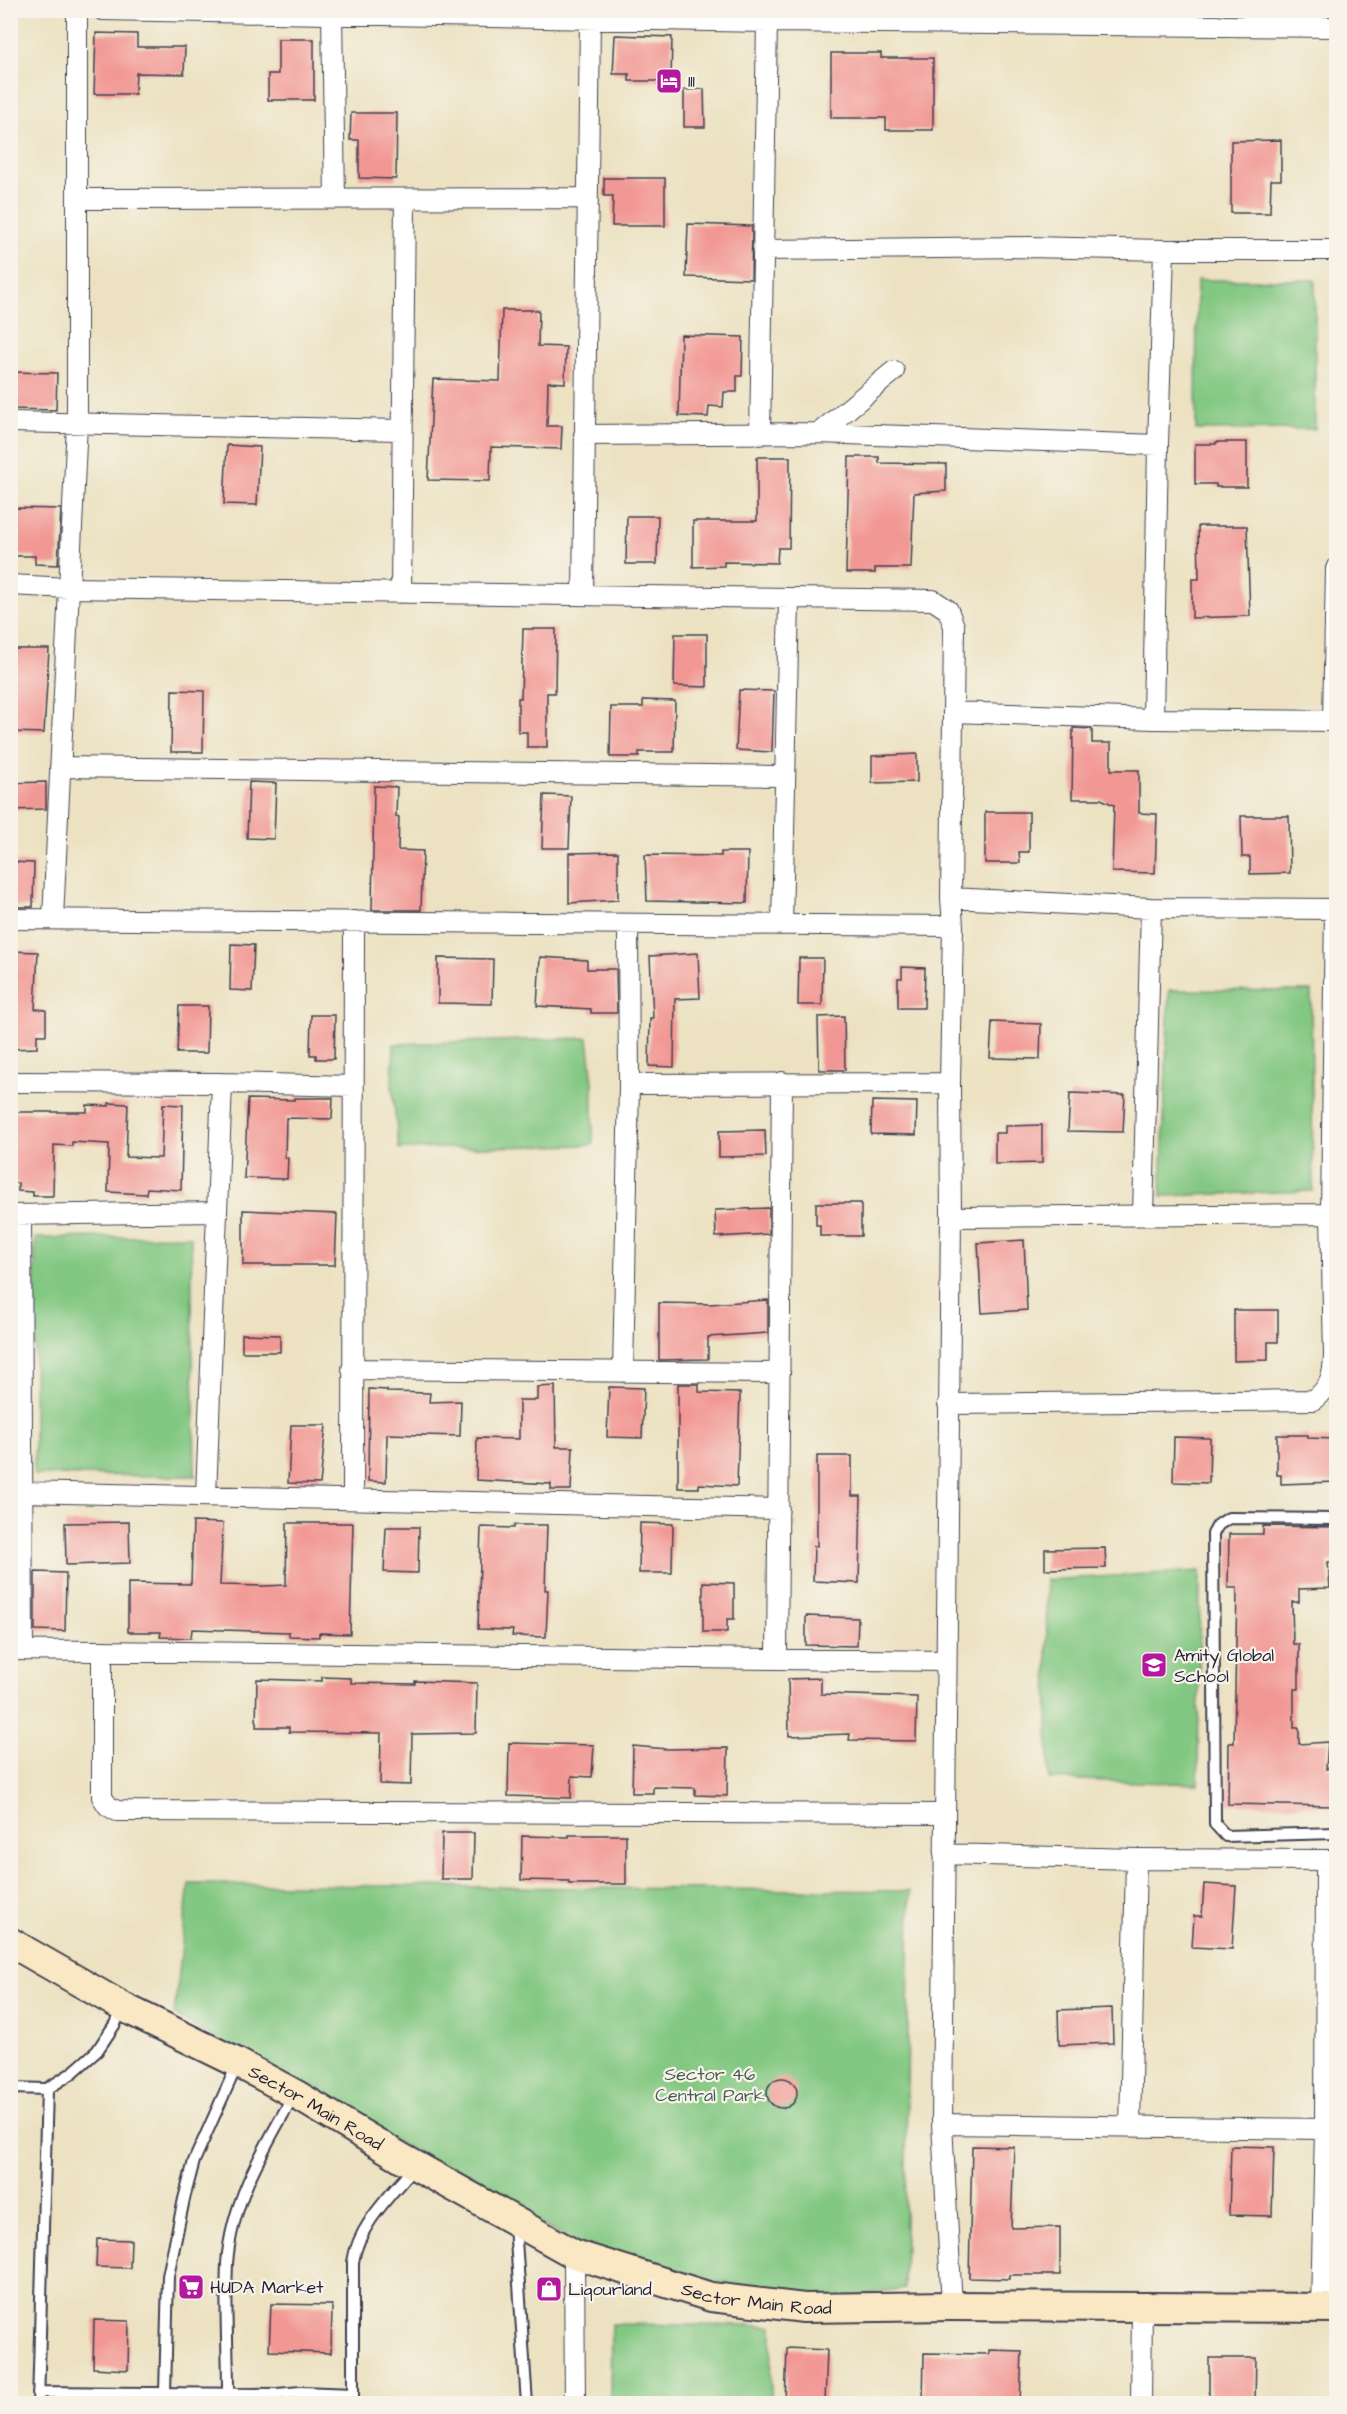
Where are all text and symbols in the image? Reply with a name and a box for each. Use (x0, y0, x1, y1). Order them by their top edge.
hotel icon: 111 (654, 66, 684, 96)
place label: 111 (688, 69, 695, 94)
place label: Amity Global School (1174, 1643, 1274, 1689)
school or university icon: Amity Global School (1139, 1650, 1169, 1680)
street label: Sector Main Road (244, 2059, 388, 2156)
park label: Sector 46 Central Park (655, 2062, 765, 2108)
supermarket icon: HUDA Market (176, 2272, 206, 2302)
shop icon: Liqourland (534, 2274, 564, 2304)
place label: HUDA Market (210, 2275, 324, 2300)
street label: Sector Main Road (678, 2276, 832, 2321)
place label: Liqourland (568, 2277, 652, 2302)

